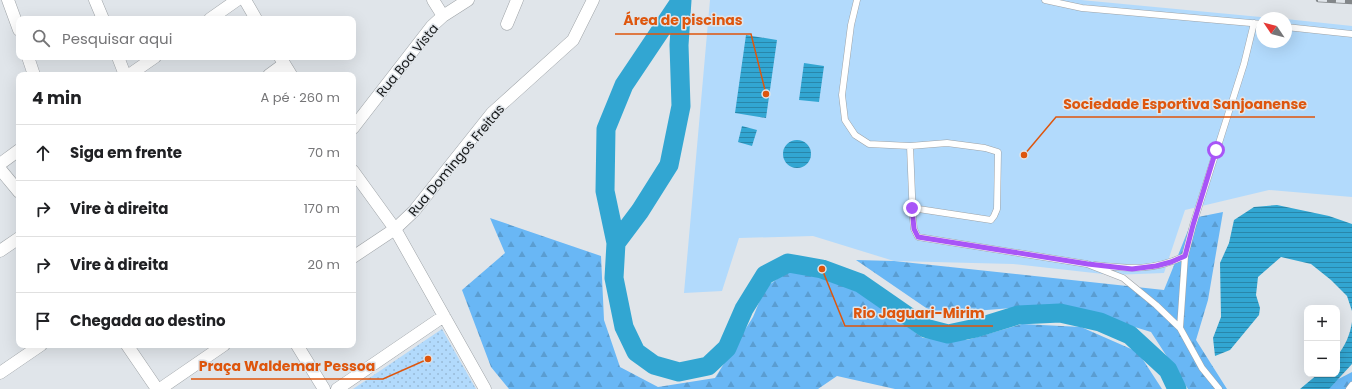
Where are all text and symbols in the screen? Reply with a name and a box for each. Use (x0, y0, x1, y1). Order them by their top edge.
callout: Área de piscinas (615, 8, 751, 34)
text: Área de piscinas (623, 10, 743, 30)
north arrow (1256, 12, 1292, 48)
search box (16, 16, 356, 60)
street label: Rua Boa Vista (372, 20, 443, 101)
icon: search (30, 27, 52, 49)
text: Pesquisar aqui (62, 28, 172, 49)
text: 4 min (32, 86, 82, 110)
text: A pé · 260 m (260, 88, 340, 107)
callout: Sociedade Esportiva Sanjoanense (1056, 91, 1315, 117)
text: Sociedade Esportiva Sanjoanense (1063, 94, 1307, 114)
street label: Rua Domingos Freitas (404, 100, 509, 221)
route start (1207, 141, 1225, 159)
icon: ahead (32, 142, 54, 164)
text: Siga em frente (70, 142, 182, 163)
text: 70 m (308, 143, 340, 162)
icon: right (32, 198, 54, 220)
text: Vire à direita (70, 198, 169, 219)
text: 170 m (304, 199, 340, 218)
route end (903, 199, 921, 217)
icon: right (32, 254, 54, 276)
text: Vire à direita (70, 254, 169, 275)
text: 20 m (307, 255, 340, 274)
callout: Rio Jaguari-Mirim (845, 300, 993, 326)
text: Rio Jaguari-Mirim (853, 303, 985, 323)
map controls (1304, 305, 1340, 377)
button: + (1304, 305, 1340, 341)
icon: arrive (32, 310, 54, 332)
text: Chegada ao destino (70, 310, 226, 331)
button: − (1304, 341, 1340, 377)
callout: Praça Waldemar Pessoa (191, 353, 383, 379)
text: Praça Waldemar Pessoa (199, 356, 375, 376)

